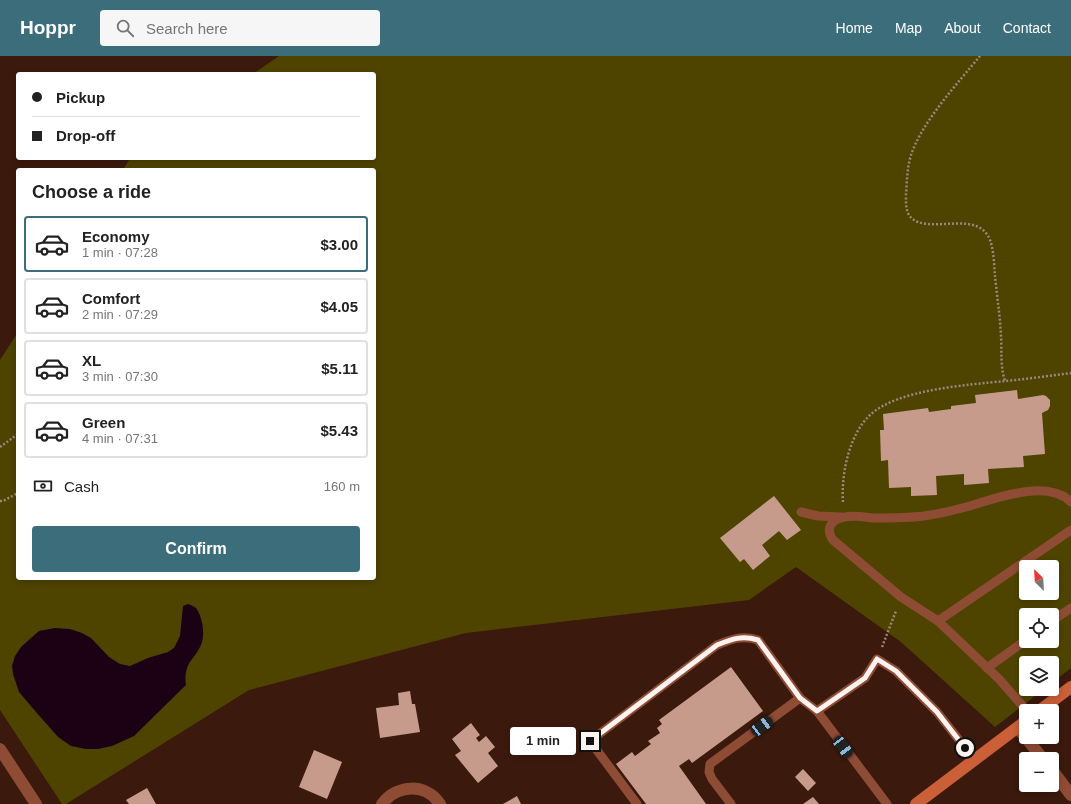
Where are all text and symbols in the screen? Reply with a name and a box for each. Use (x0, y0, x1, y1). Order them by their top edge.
search box (100, 10, 380, 46)
text: Hoppr (20, 17, 76, 38)
icon: search (114, 17, 136, 39)
text: Search here (146, 20, 228, 37)
text: Home (836, 20, 873, 36)
text: Map (895, 20, 922, 36)
text: About (944, 20, 981, 36)
text: Contact (1003, 20, 1051, 36)
text: Pickup (56, 89, 105, 106)
text: Drop-off (56, 127, 115, 144)
text: Choose a ride (32, 182, 151, 202)
icon: car (34, 226, 70, 262)
text: Economy (82, 228, 150, 245)
text: $3.00 (320, 236, 358, 253)
text: 1 min · 07:28 (82, 245, 158, 260)
icon: car (34, 288, 70, 324)
text: Comfort (82, 290, 140, 307)
text: $4.05 (320, 298, 358, 315)
text: 2 min · 07:29 (82, 307, 158, 322)
icon: car (34, 350, 70, 386)
text: XL (82, 352, 101, 369)
text: $5.11 (321, 360, 358, 377)
text: 3 min · 07:30 (82, 369, 158, 384)
icon: car (34, 412, 70, 448)
text: Green (82, 414, 125, 431)
text: $5.43 (320, 422, 358, 439)
text: 4 min · 07:31 (82, 431, 158, 446)
icon: cash (32, 475, 54, 497)
text: Cash (64, 478, 99, 495)
text: 160 m (324, 479, 360, 494)
button: Confirm (32, 526, 360, 572)
north arrow (1019, 560, 1059, 600)
map controls (1019, 560, 1059, 792)
button: locate (1019, 608, 1059, 648)
button: layers (1019, 656, 1059, 696)
button: + (1019, 704, 1059, 744)
car (749, 714, 775, 738)
callout: 1 min (510, 727, 576, 755)
route end (581, 732, 599, 750)
text: 1 min (526, 733, 560, 748)
car (831, 734, 855, 760)
route start (956, 739, 974, 757)
button: − (1019, 752, 1059, 792)

